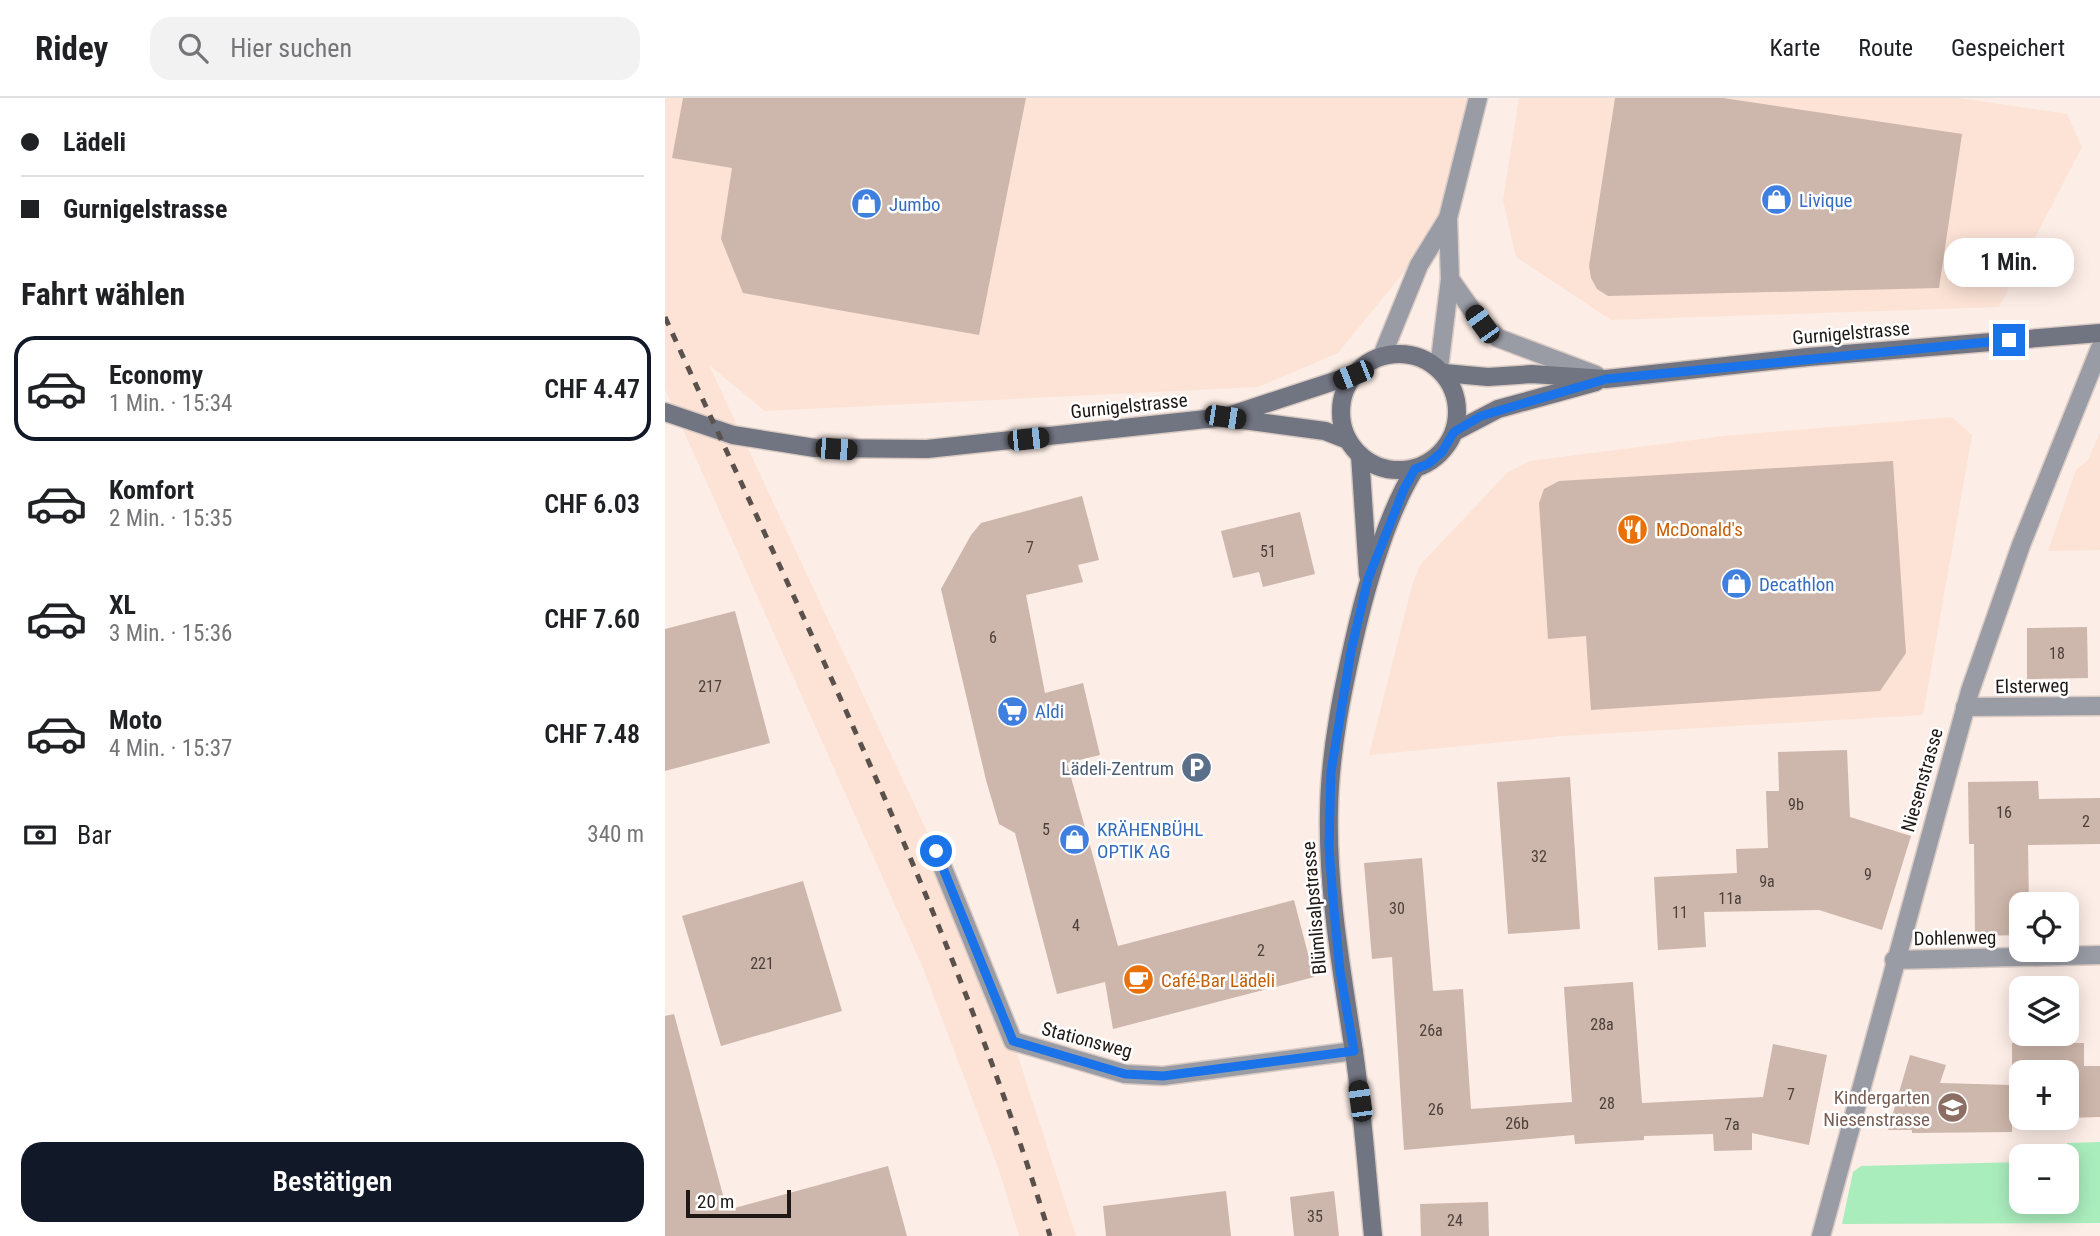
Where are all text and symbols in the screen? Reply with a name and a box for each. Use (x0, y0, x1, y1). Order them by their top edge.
search box (150, 17, 640, 80)
text: Ridey (35, 29, 108, 68)
icon: search (174, 29, 212, 67)
text: Hier suchen (230, 33, 352, 63)
text: Karte (1770, 34, 1820, 62)
text: Route (1858, 34, 1913, 62)
text: Gespeichert (1951, 34, 2065, 62)
text: Lädeli (63, 127, 126, 157)
shop icon: Livique (1759, 183, 1793, 217)
shop icon: Jumbo (849, 187, 883, 221)
place label: Livique (1799, 189, 1853, 212)
place label: Jumbo (889, 193, 941, 216)
text: Gurnigelstrasse (63, 194, 227, 224)
callout: 1 Min. (1944, 238, 2074, 288)
text: 1 Min. (1980, 249, 2038, 276)
text: Fahrt wählen (21, 275, 185, 313)
car (1462, 301, 1503, 347)
street label: Gurnigelstrasse (1791, 316, 1911, 350)
route end (1993, 324, 2025, 356)
icon: car (25, 357, 88, 420)
car (1330, 357, 1377, 393)
text: Economy (109, 360, 203, 390)
text: CHF 4.47 (544, 374, 640, 404)
street label: Gurnigelstrasse (1069, 388, 1189, 424)
text: 1 Min. · 15:34 (109, 390, 232, 417)
car (1203, 403, 1248, 431)
car (1007, 426, 1050, 452)
car (815, 437, 858, 461)
icon: car (25, 472, 88, 535)
text: Komfort (109, 475, 194, 505)
text: CHF 6.03 (544, 489, 640, 519)
text: 2 Min. · 15:35 (109, 505, 232, 532)
restaurant icon: McDonald's (1616, 512, 1650, 546)
place label: McDonald's (1656, 518, 1743, 541)
house number: 7 (1026, 538, 1034, 557)
house number: 51 (1260, 542, 1276, 561)
shop icon: Decathlon (1719, 567, 1753, 601)
place label: Decathlon (1759, 573, 1835, 596)
icon: car (25, 587, 88, 650)
text: XL (109, 590, 136, 620)
text: CHF 7.60 (544, 604, 640, 634)
text: 3 Min. · 15:36 (109, 620, 232, 647)
house number: 6 (989, 628, 997, 647)
house number: 18 (2049, 644, 2065, 663)
street label: Elsterweg (1995, 674, 2069, 698)
house number: 217 (698, 677, 722, 696)
supermarket icon: Aldi (995, 694, 1029, 728)
place label: Aldi (1035, 700, 1064, 723)
icon: car (25, 702, 88, 765)
text: Moto (109, 705, 162, 735)
text: CHF 7.48 (544, 719, 640, 749)
street label: Niesenstrasse (1896, 725, 1948, 835)
text: 4 Min. · 15:37 (109, 735, 232, 762)
parking icon: Lädeli-Zentrum (1180, 751, 1214, 785)
place label: Lädeli-Zentrum (1061, 757, 1174, 780)
house number: 9b (1788, 795, 1804, 814)
house number: 16 (1996, 803, 2012, 822)
house number: 2 (2082, 812, 2090, 831)
icon: cash (21, 816, 59, 854)
place label: KRÄHENBÜHL OPTIK AG (1097, 818, 1203, 863)
text: Bar (77, 820, 112, 850)
house number: 5 (1042, 820, 1050, 839)
text: 340 m (587, 821, 644, 848)
shop icon: KRÄHENBÜHL OPTIK AG (1057, 823, 1091, 857)
route start (920, 835, 952, 867)
street label: Blümlisalpstrasse (1297, 840, 1331, 975)
house number: 32 (1531, 847, 1547, 866)
house number: 9 (1864, 865, 1872, 884)
house number: 9a (1759, 872, 1775, 891)
house number: 11a (1718, 889, 1742, 908)
map controls (2009, 892, 2079, 1214)
button: locate (2009, 892, 2079, 962)
house number: 30 (1389, 899, 1405, 918)
house number: 11 (1672, 903, 1688, 922)
house number: 4 (1072, 916, 1080, 935)
street label: Dohlenweg (1913, 926, 1997, 950)
house number: 2 (1257, 941, 1265, 960)
house number: 221 (750, 954, 774, 973)
cafe icon: Café-Bar Lädeli (1121, 963, 1155, 997)
place label: Café-Bar Lädeli (1161, 969, 1275, 992)
button: layers (2009, 976, 2079, 1046)
house number: 28a (1590, 1015, 1614, 1034)
street label: Stationsweg (1039, 1017, 1135, 1063)
house number: 26a (1419, 1021, 1443, 1040)
button: + (2009, 1060, 2079, 1130)
car (1347, 1079, 1374, 1123)
house number: 7 (1787, 1085, 1795, 1104)
place label: Kindergarten Niesenstrasse (1823, 1086, 1930, 1131)
school or university icon: Kindergarten Niesenstrasse (1936, 1091, 1970, 1125)
house number: 28 (1599, 1094, 1615, 1113)
house number: 26 (1428, 1100, 1444, 1119)
house number: 26b (1505, 1114, 1529, 1133)
house number: 7a (1724, 1115, 1740, 1134)
button: Bestätigen (21, 1142, 644, 1222)
button: − (2009, 1144, 2079, 1214)
scale bar (686, 1187, 791, 1219)
text: 20 m (697, 1190, 734, 1213)
house number: 35 (1307, 1207, 1323, 1226)
house number: 24 (1447, 1211, 1463, 1230)

